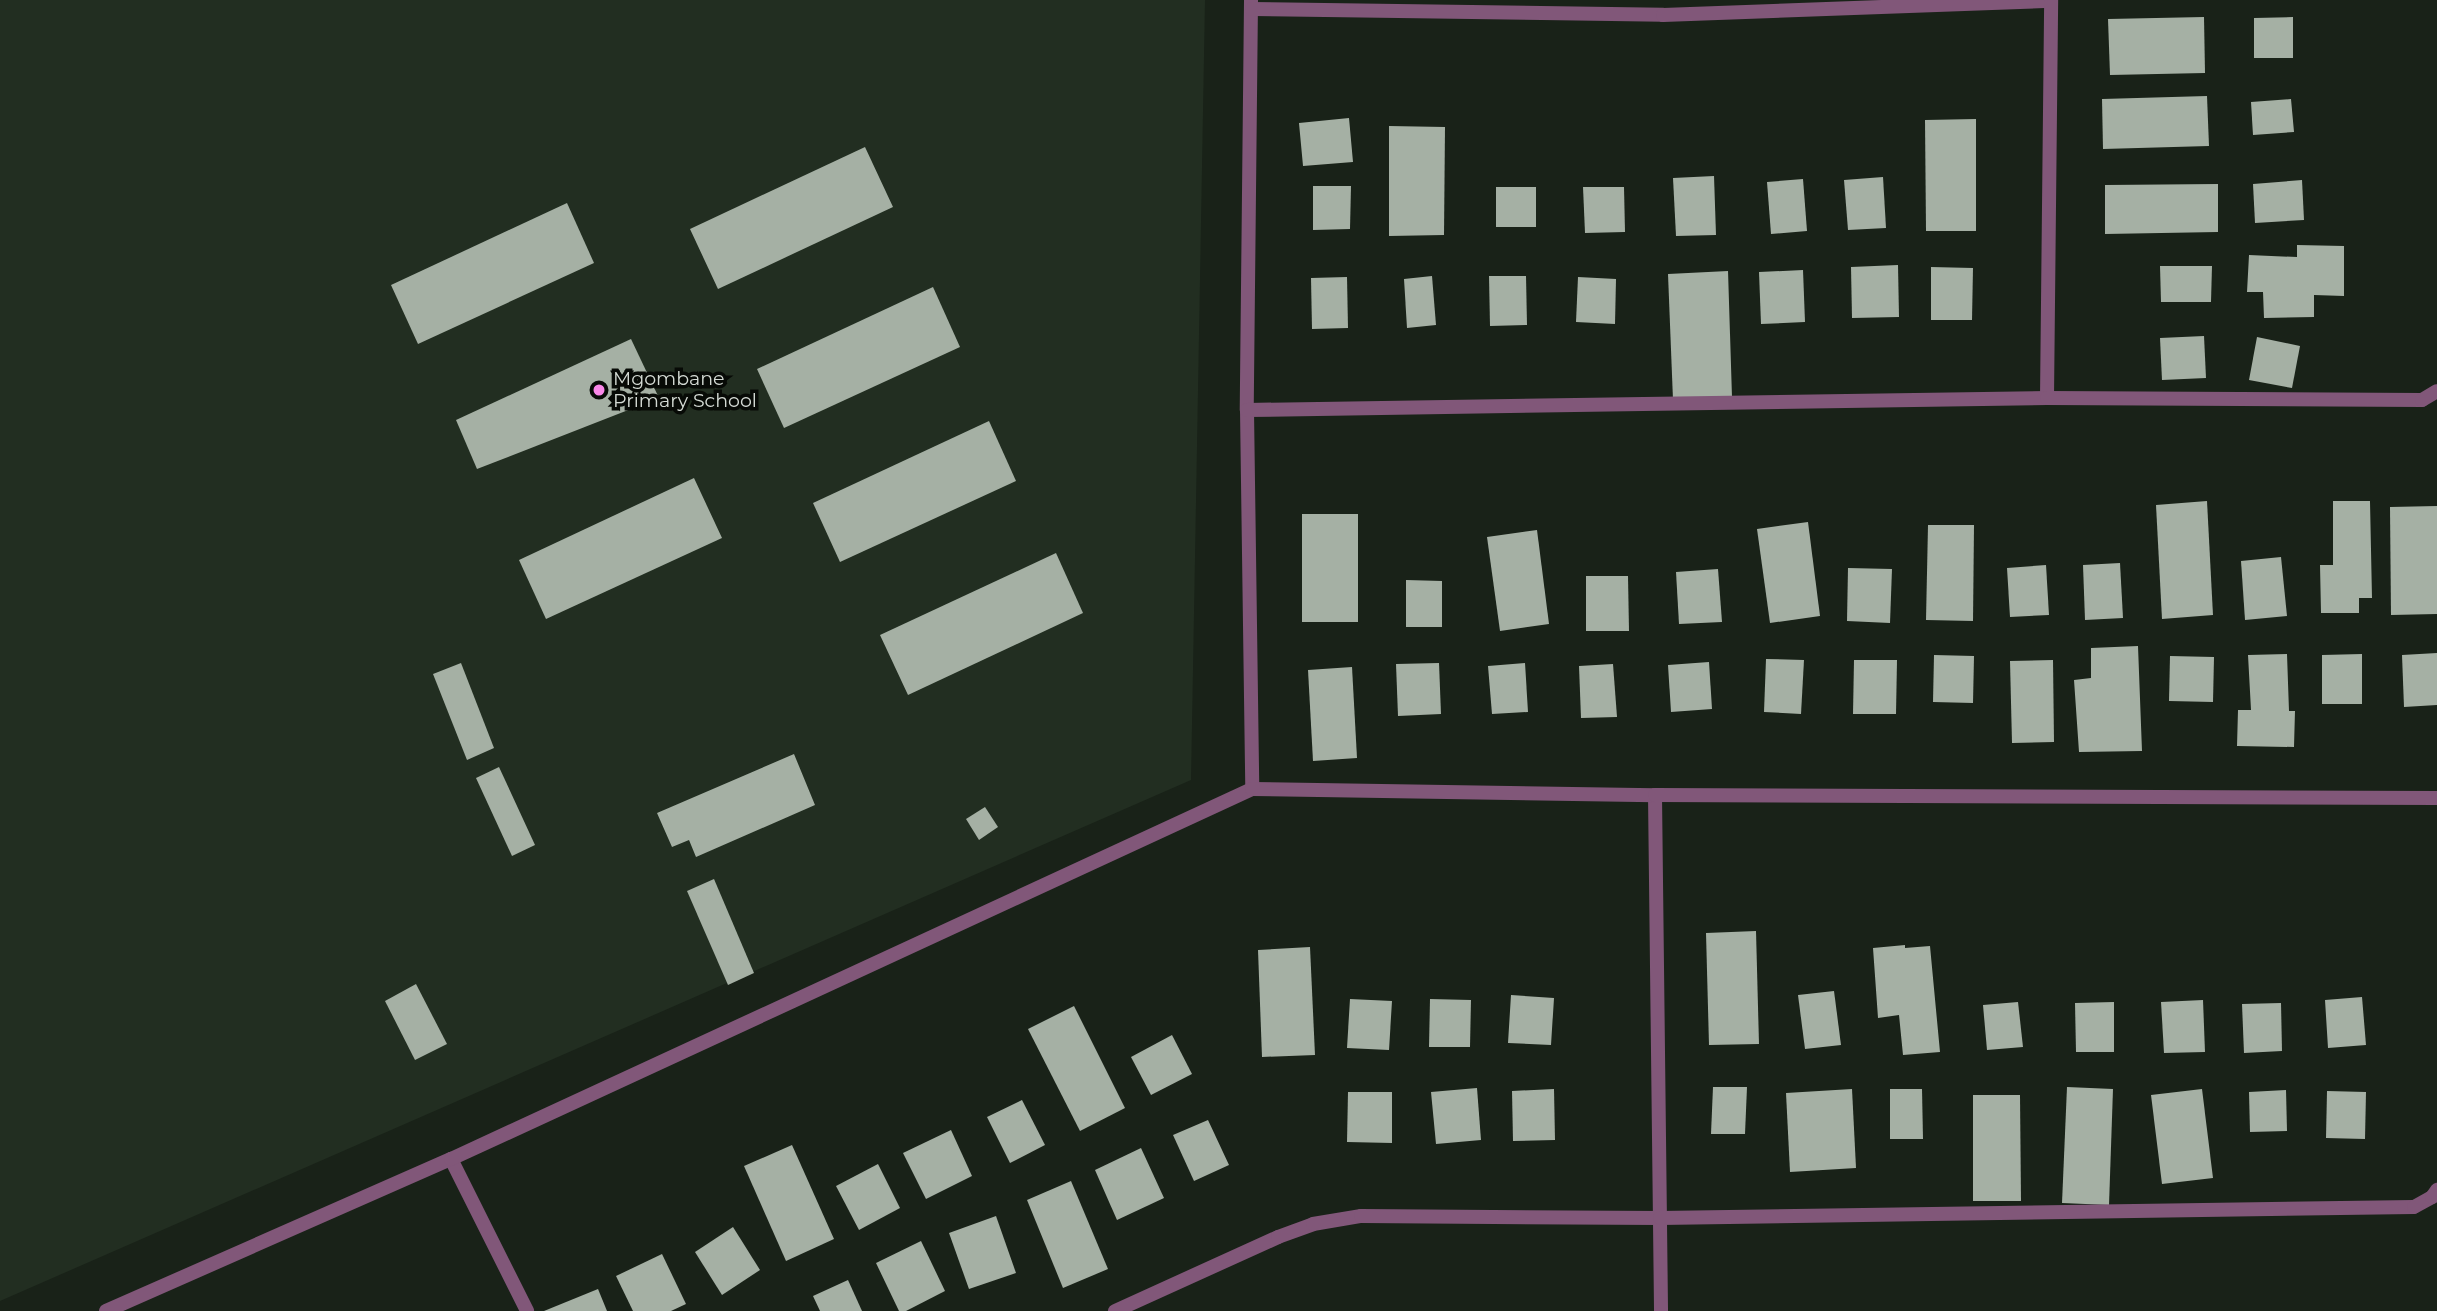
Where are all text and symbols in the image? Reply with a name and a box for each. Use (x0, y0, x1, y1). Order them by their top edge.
place label: Mgombane Primary School (613, 368, 757, 412)
marker: Mgombane Primary School (591, 382, 607, 398)

